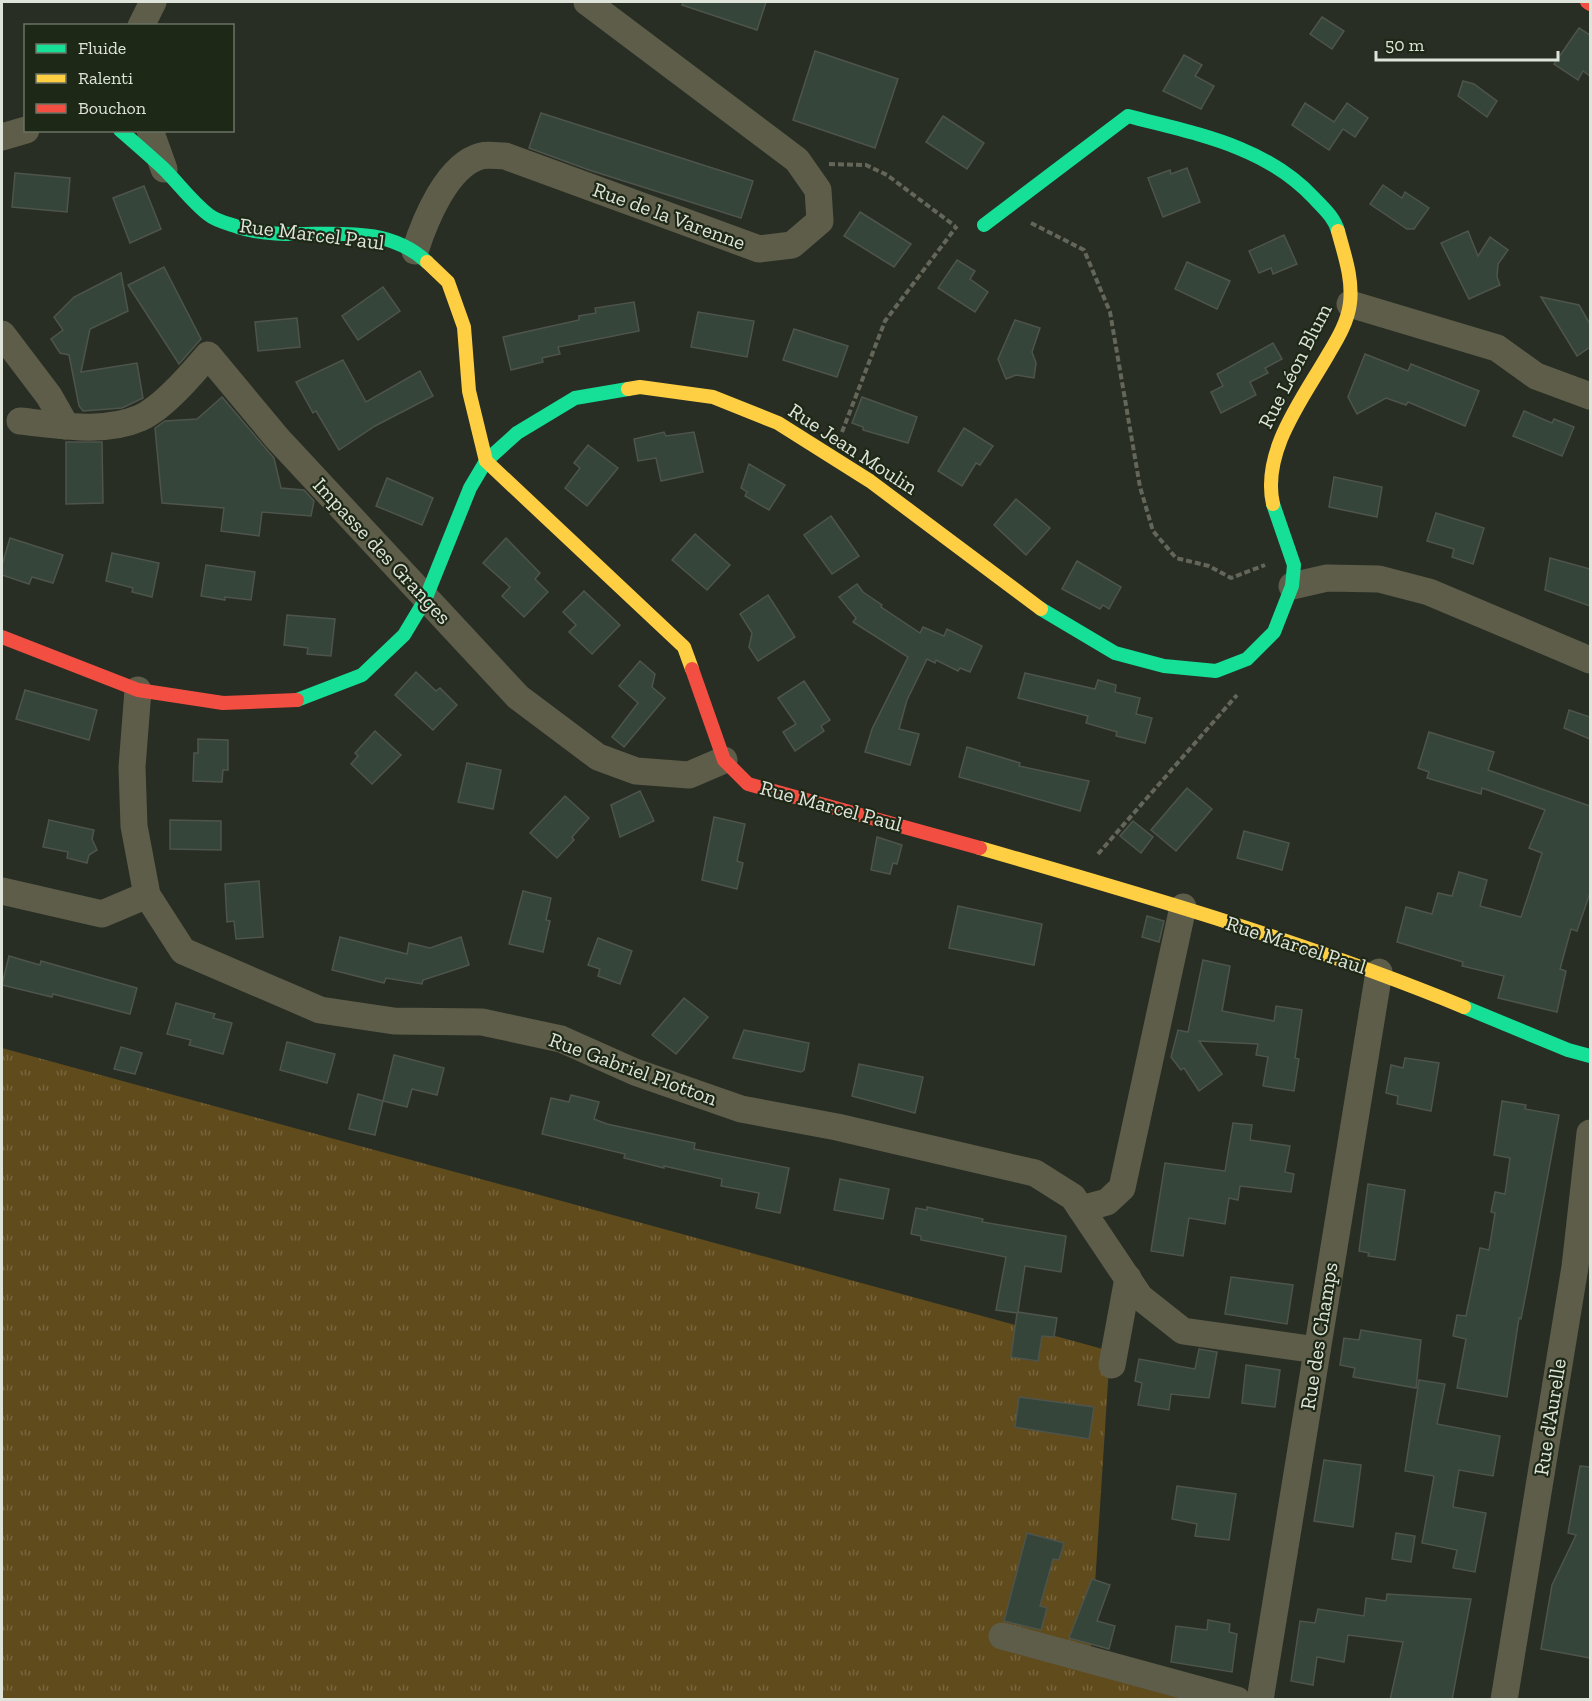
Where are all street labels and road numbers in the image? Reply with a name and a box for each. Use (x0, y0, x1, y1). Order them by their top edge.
street label: Rue de la Varenne (590, 176, 749, 255)
street label: Rue Marcel Paul (238, 212, 386, 255)
street label: Rue Léon Blum (1252, 299, 1337, 432)
street label: Rue Jean Moulin (784, 398, 923, 500)
street label: Impasse des Granges (308, 472, 457, 629)
street label: Rue Marcel Paul (757, 775, 905, 837)
street label: Rue Marcel Paul (1223, 910, 1370, 979)
street label: Rue Gabriel Plotton (546, 1027, 721, 1111)
street label: Rue des Champs (1294, 1260, 1343, 1412)
street label: Rue d'Aurelle (1528, 1356, 1571, 1477)

